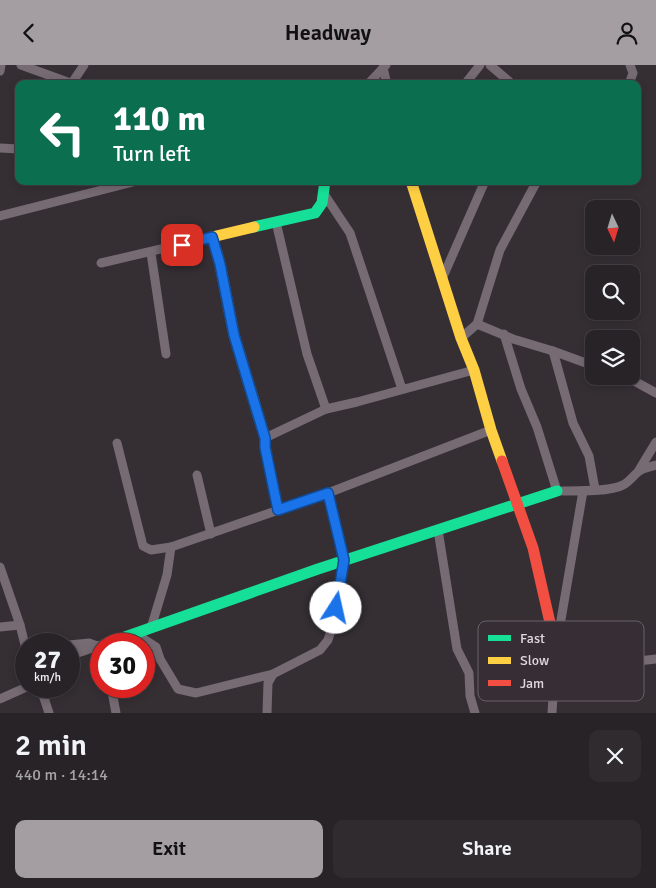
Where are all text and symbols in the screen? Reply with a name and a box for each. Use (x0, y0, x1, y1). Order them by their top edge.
icon: back (15, 19, 43, 47)
text: Headway (285, 19, 371, 46)
icon: person (613, 19, 641, 47)
text: 110 m (113, 97, 206, 140)
icon: left (30, 100, 95, 165)
text: Turn left (113, 140, 191, 167)
north arrow (585, 200, 640, 255)
map controls (585, 200, 640, 385)
pin (161, 224, 203, 266)
icon: arrive (168, 231, 196, 259)
button: search (585, 265, 640, 320)
button: layers (585, 330, 640, 385)
position arrow (309, 581, 361, 633)
legend (478, 621, 644, 701)
text: Fast (520, 630, 545, 647)
speed limit sign: 30 (90, 633, 155, 698)
text: 27 (34, 644, 61, 675)
text: Slow (520, 652, 549, 669)
text: km/h (34, 670, 61, 685)
text: Jam (520, 675, 544, 692)
text: 2 min (15, 727, 87, 764)
button: close (589, 730, 641, 782)
text: 440 m · 14:14 (15, 765, 108, 785)
button: Exit (15, 820, 323, 878)
button: Share (333, 820, 641, 878)

